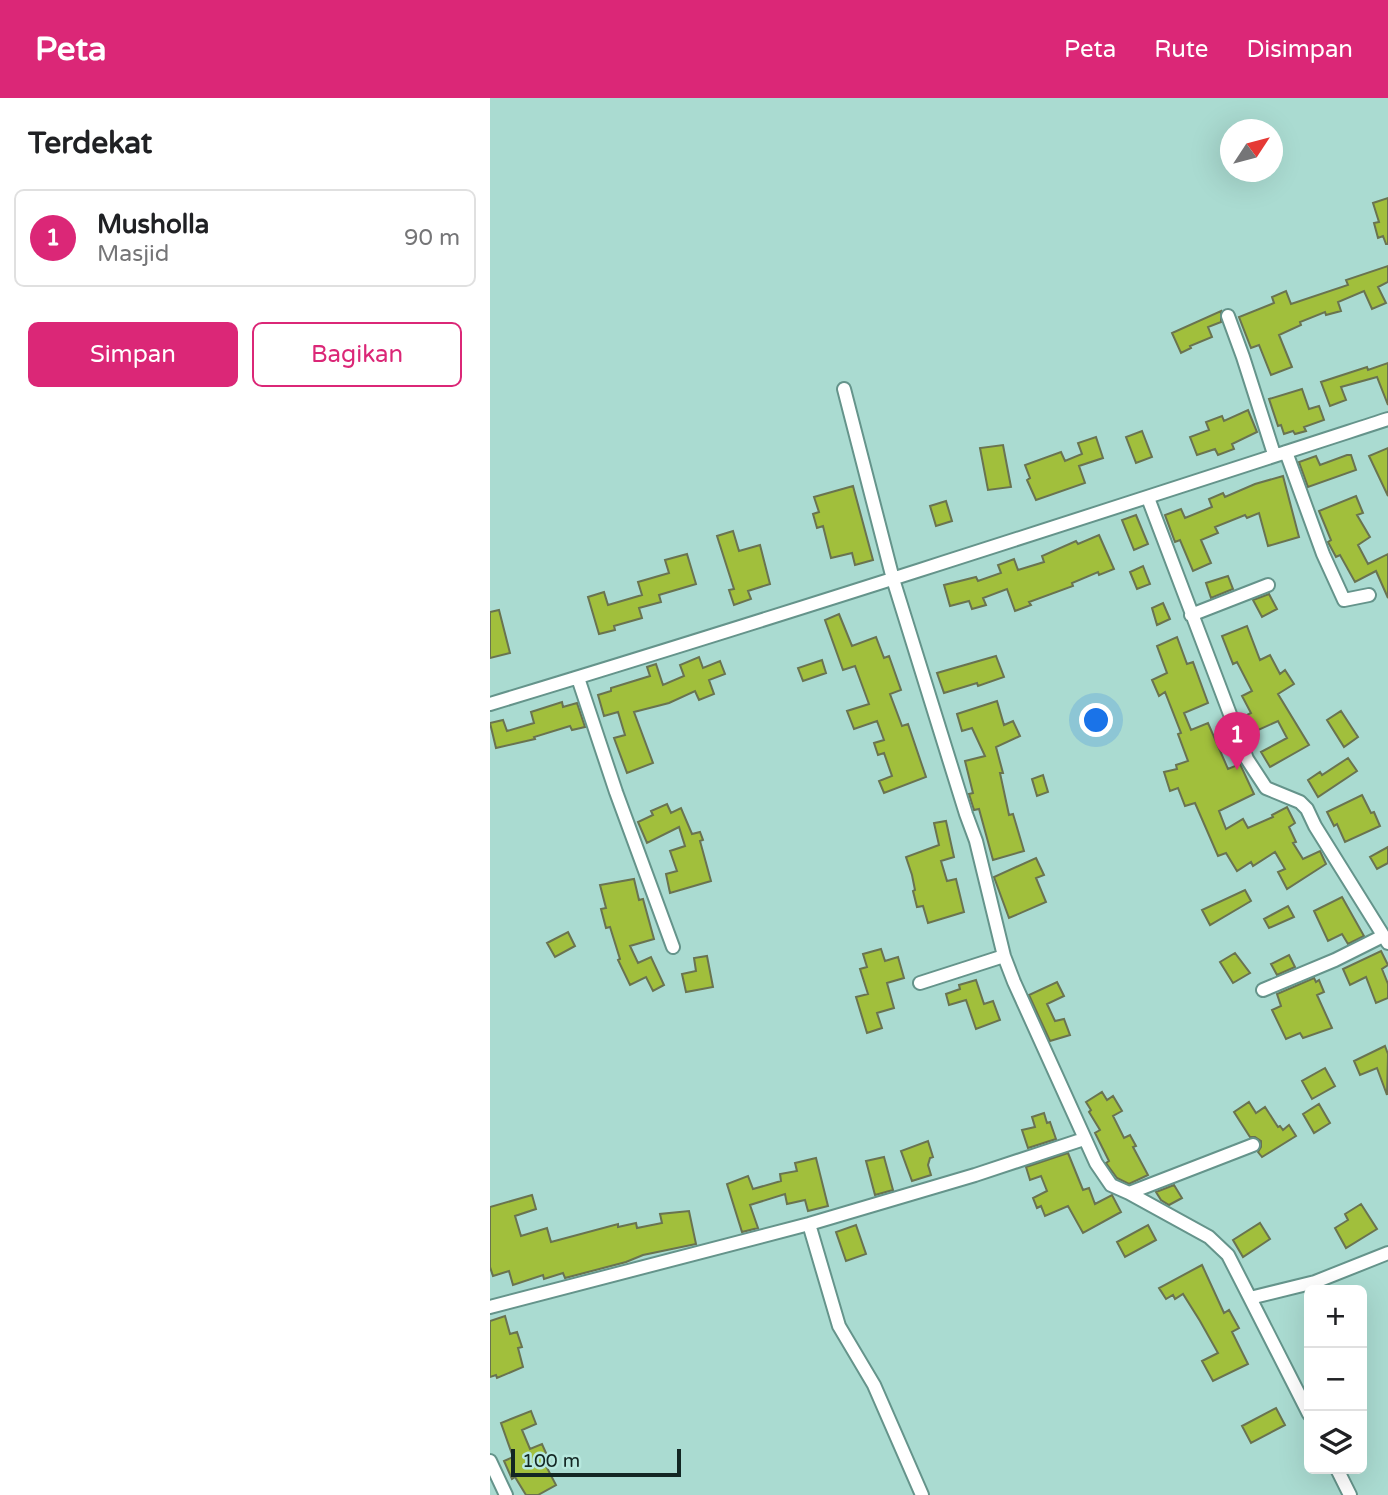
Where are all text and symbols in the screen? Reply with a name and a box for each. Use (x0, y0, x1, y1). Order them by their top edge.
text: Peta (35, 30, 107, 69)
text: Peta (1064, 35, 1116, 64)
text: Rute (1154, 35, 1208, 64)
text: Disimpan (1246, 35, 1353, 64)
north arrow (1220, 119, 1283, 182)
text: Terdekat (28, 125, 152, 162)
text: Musholla (97, 209, 209, 240)
text: 1 (46, 224, 60, 252)
text: 90 m (404, 224, 460, 252)
text: Masjid (97, 240, 169, 268)
button: Simpan (28, 322, 238, 387)
button: Bagikan (252, 322, 462, 387)
your location (1079, 703, 1113, 737)
pin: 1 (1214, 712, 1260, 770)
map controls (1304, 1285, 1367, 1474)
button: + (1304, 1285, 1367, 1348)
button: − (1304, 1348, 1367, 1411)
button: layers (1304, 1411, 1367, 1474)
scale bar (511, 1446, 681, 1478)
text: 100 m (522, 1450, 580, 1472)

